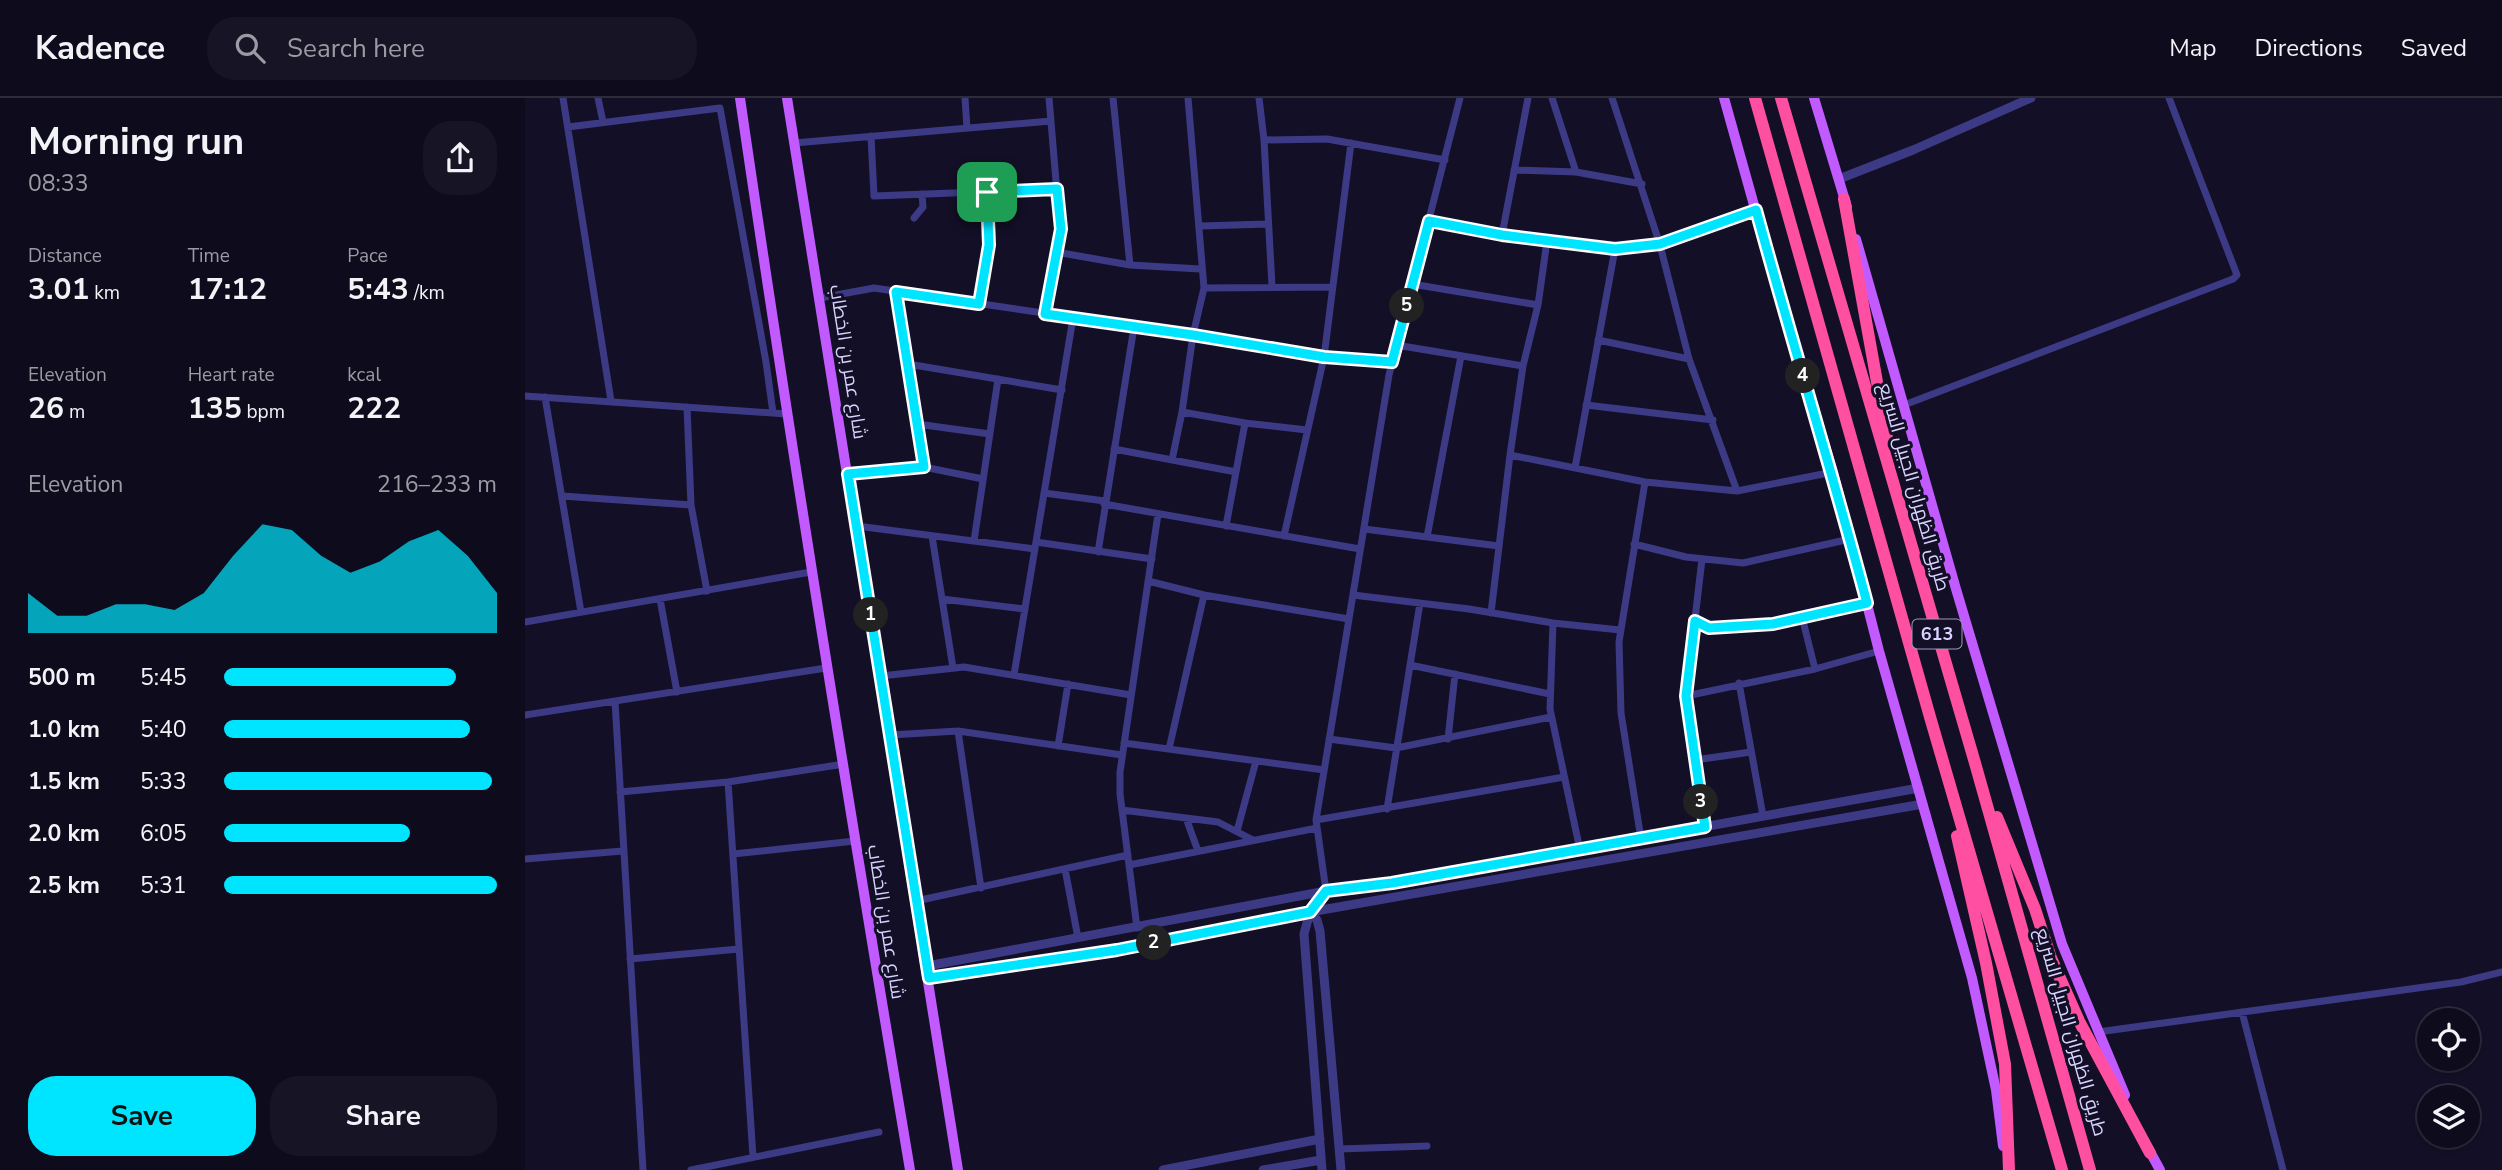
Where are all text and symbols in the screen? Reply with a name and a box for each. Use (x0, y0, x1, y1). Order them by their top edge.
search box (207, 17, 697, 80)
text: Kadence (35, 26, 165, 71)
icon: search (231, 29, 269, 67)
text: Search here (287, 31, 425, 66)
text: Map (2169, 32, 2216, 64)
text: Directions (2254, 32, 2363, 64)
text: Saved (2401, 32, 2467, 64)
text: Morning run (28, 116, 244, 167)
button: share (423, 121, 497, 195)
pin (957, 162, 1017, 222)
text: 08:33 (28, 168, 88, 199)
icon: arrive (968, 173, 1006, 211)
text: Distance (28, 243, 102, 269)
text: Time (188, 243, 230, 269)
text: Pace (347, 243, 388, 269)
text: 3.01 (28, 269, 89, 310)
text: 17:12 (188, 269, 267, 310)
text: 5:43 (347, 269, 409, 310)
text: km (89, 280, 120, 306)
text: /km (409, 280, 445, 306)
street label: شارع عمر بن الخطاب (823, 283, 873, 441)
pin: 5 (1389, 288, 1425, 324)
text: 5 (1401, 292, 1412, 318)
pin: 4 (1785, 358, 1821, 394)
text: Elevation (28, 362, 107, 388)
text: Heart rate (188, 362, 275, 388)
text: kcal (347, 362, 381, 388)
text: 4 (1797, 362, 1808, 388)
street label: طريق الظهران الجبيل السريع (1872, 380, 1956, 594)
text: 26 (28, 388, 64, 429)
text: 135 (188, 388, 242, 429)
text: 222 (347, 388, 401, 429)
text: m (64, 399, 85, 425)
text: bpm (242, 399, 285, 425)
text: Elevation (28, 469, 123, 500)
text: 216–233 m (377, 469, 497, 500)
pin: 1 (853, 598, 889, 632)
text: 1 (865, 601, 876, 627)
road number: 613 (1913, 620, 1961, 648)
text: 500 m (28, 662, 96, 693)
text: 5:45 (140, 662, 187, 693)
text: 1.0 km (28, 714, 100, 745)
text: 5:40 (140, 714, 187, 745)
text: 1.5 km (28, 766, 100, 797)
text: 5:33 (140, 766, 187, 797)
pin: 3 (1683, 784, 1719, 820)
text: 3 (1695, 788, 1706, 814)
text: 2.0 km (28, 818, 100, 849)
text: 6:05 (140, 818, 187, 849)
street label: شارع عمر بن الخطاب (861, 843, 911, 1001)
text: 2.5 km (28, 870, 100, 901)
text: 5:31 (140, 870, 187, 901)
street label: طريق الظهران الجبيل السريع (2029, 925, 2113, 1139)
pin: 2 (1137, 926, 1171, 960)
text: 2 (1148, 929, 1159, 955)
map controls (2417, 1008, 2480, 1148)
button: locate (2417, 1008, 2480, 1071)
button: Save (28, 1076, 256, 1156)
button: Share (270, 1076, 497, 1156)
button: layers (2417, 1085, 2480, 1148)

